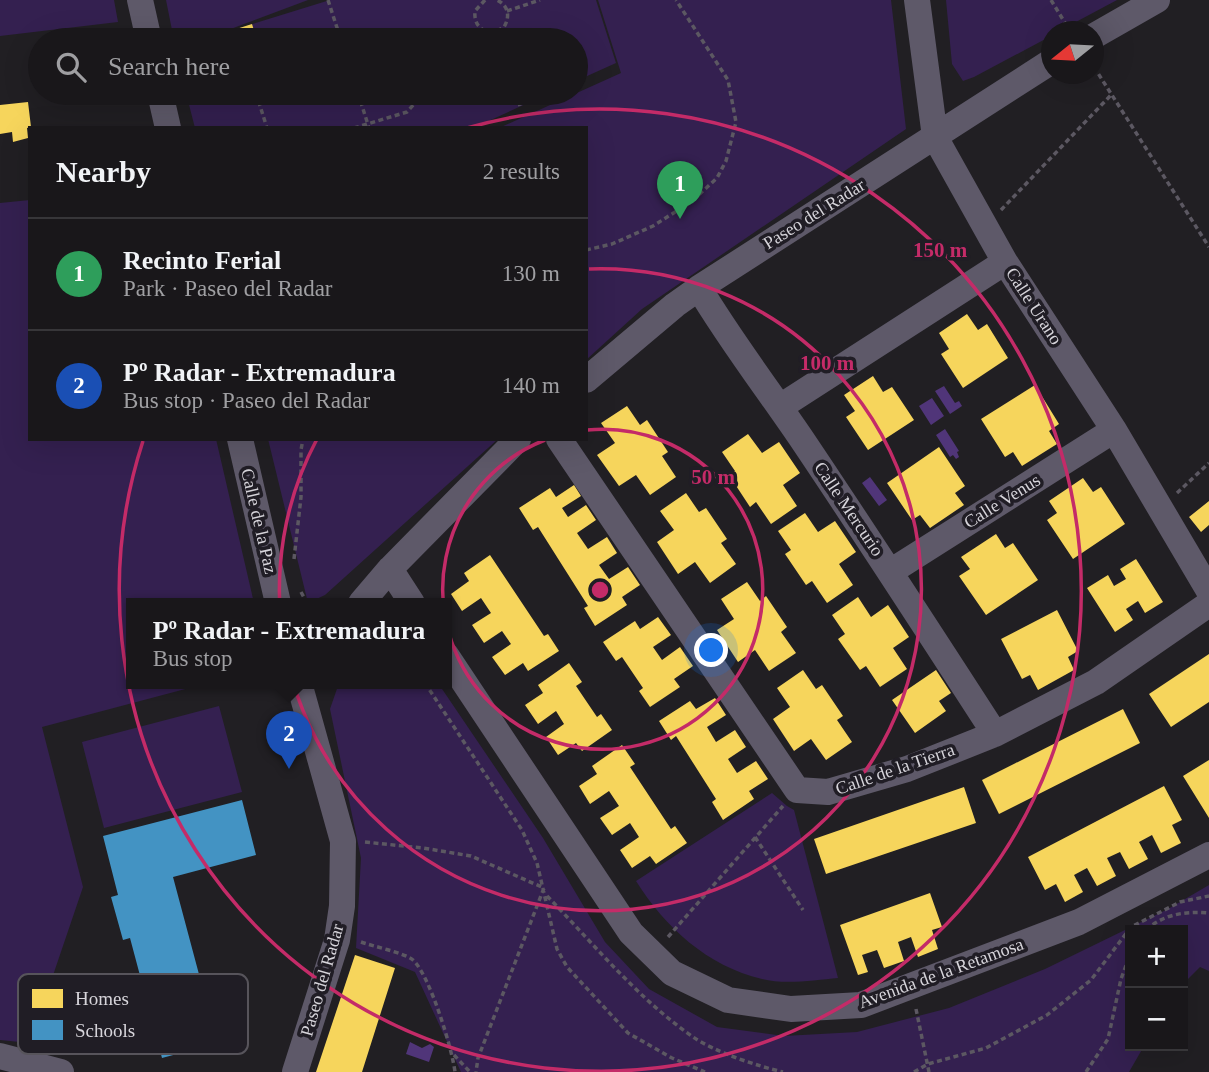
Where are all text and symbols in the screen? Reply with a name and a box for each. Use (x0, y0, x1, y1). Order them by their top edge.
north arrow (1041, 21, 1104, 84)
search box (28, 28, 588, 105)
icon: search (52, 48, 90, 86)
text: Search here (108, 52, 230, 81)
text: Nearby (56, 155, 151, 188)
text: 2 results (483, 159, 560, 184)
pin: 1 (657, 161, 703, 219)
street label: Paseo del Radar (760, 175, 868, 253)
text: 150 m (913, 238, 968, 262)
text: Recinto Ferial (123, 246, 281, 275)
text: 1 (73, 261, 85, 286)
text: 130 m (502, 261, 560, 286)
street label: Calle Urano (1002, 264, 1066, 348)
text: Park · Paseo del Radar (123, 276, 333, 301)
text: 100 m (800, 351, 855, 375)
text: Pº Radar - Extremadura (123, 358, 396, 387)
text: 2 (73, 373, 85, 398)
text: 140 m (502, 373, 560, 398)
text: Bus stop · Paseo del Radar (123, 388, 370, 413)
street label: Calle Mercurio (810, 458, 888, 560)
text: 50 m (691, 465, 735, 489)
street label: Calle de la Paz (237, 466, 281, 576)
street label: Calle Venus (960, 470, 1044, 532)
centre of rings (588, 578, 612, 602)
popup (126, 598, 452, 689)
text: Pº Radar - Extremadura (153, 616, 425, 645)
your location (694, 633, 728, 667)
text: Bus stop (153, 646, 233, 671)
pin: 2 (266, 711, 312, 769)
street label: Calle de la Tierra (833, 739, 957, 799)
street label: Paseo del Radar (296, 922, 348, 1038)
map controls (1125, 925, 1188, 1051)
button: + (1125, 925, 1188, 988)
street label: Avenida de la Retamosa (856, 934, 1026, 1012)
legend (18, 974, 248, 1054)
text: Homes (75, 988, 129, 1009)
button: − (1125, 988, 1188, 1051)
text: Schools (75, 1020, 135, 1041)

